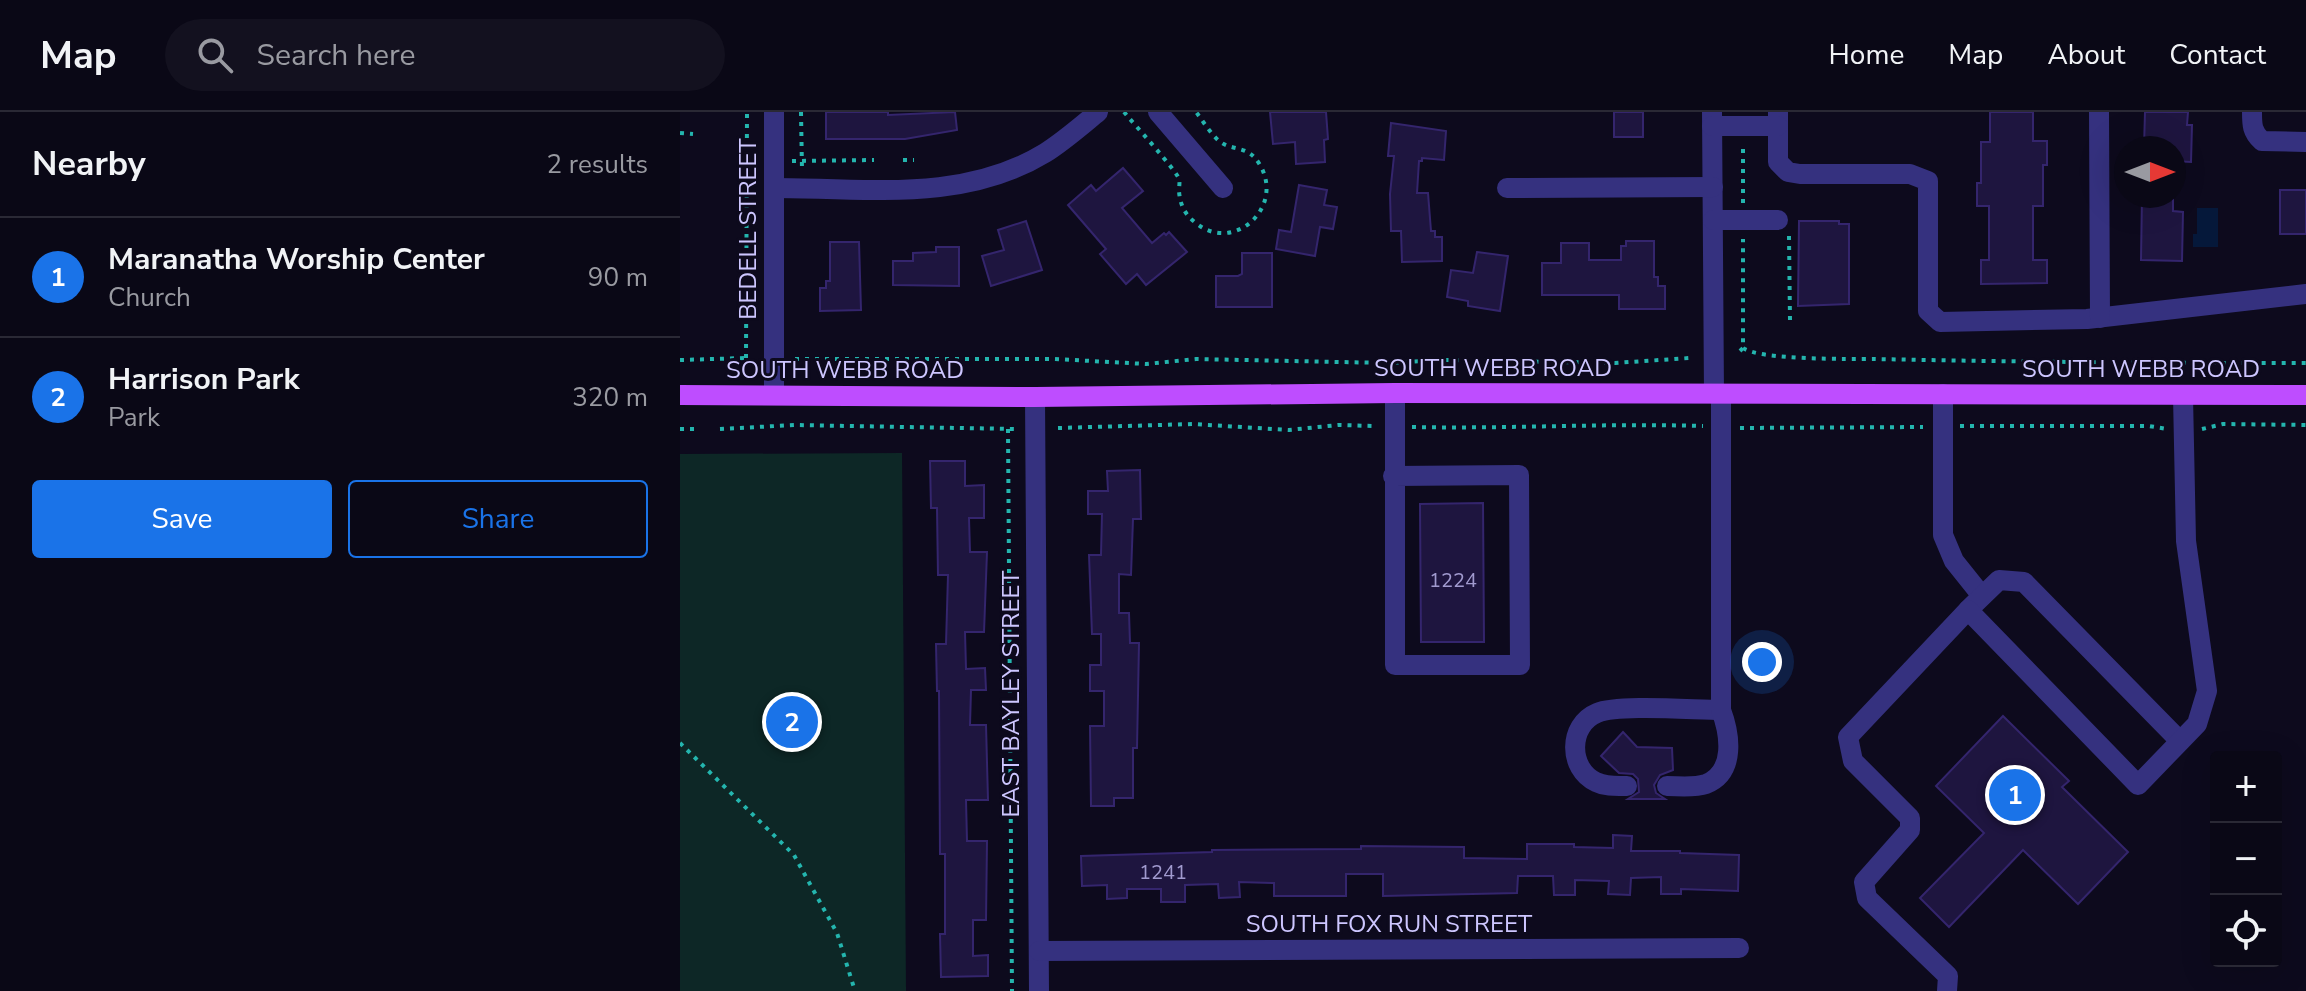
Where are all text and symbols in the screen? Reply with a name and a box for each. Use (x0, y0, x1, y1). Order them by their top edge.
search box (165, 19, 725, 91)
text: Map (40, 30, 117, 81)
icon: search (193, 33, 237, 77)
text: Search here (257, 35, 416, 76)
text: Home (1829, 36, 1904, 74)
text: Map (1948, 36, 2003, 74)
text: About (2047, 36, 2125, 74)
text: Contact (2169, 36, 2266, 74)
north arrow (2114, 136, 2186, 208)
street label: BEDELL STREET (732, 138, 764, 320)
text: Nearby (32, 141, 146, 187)
text: 2 results (547, 147, 648, 182)
text: Maranatha Worship Center (108, 239, 485, 280)
text: 1 (50, 260, 66, 295)
text: 90 m (588, 260, 648, 295)
text: Church (108, 280, 191, 315)
street label: SOUTH WEBB ROAD (1374, 352, 1612, 384)
street label: SOUTH WEBB ROAD (2022, 353, 2260, 385)
street label: SOUTH WEBB ROAD (726, 354, 964, 386)
text: Harrison Park (108, 359, 299, 400)
text: 2 (50, 380, 66, 415)
text: 320 m (572, 380, 648, 415)
text: Park (108, 400, 160, 435)
button: Save (32, 480, 332, 558)
button: Share (348, 480, 648, 558)
house number: 1224 (1429, 567, 1477, 594)
street label: EAST BAYLEY STREET (995, 570, 1027, 818)
your location (1742, 642, 1782, 682)
pin: 2 (766, 692, 818, 752)
map controls (2210, 751, 2282, 967)
button: + (2210, 751, 2282, 823)
pin: 1 (1989, 765, 2041, 825)
button: − (2210, 823, 2282, 895)
house number: 1241 (1139, 859, 1187, 886)
button: locate (2210, 895, 2282, 967)
street label: SOUTH FOX RUN STREET (1246, 908, 1533, 940)

